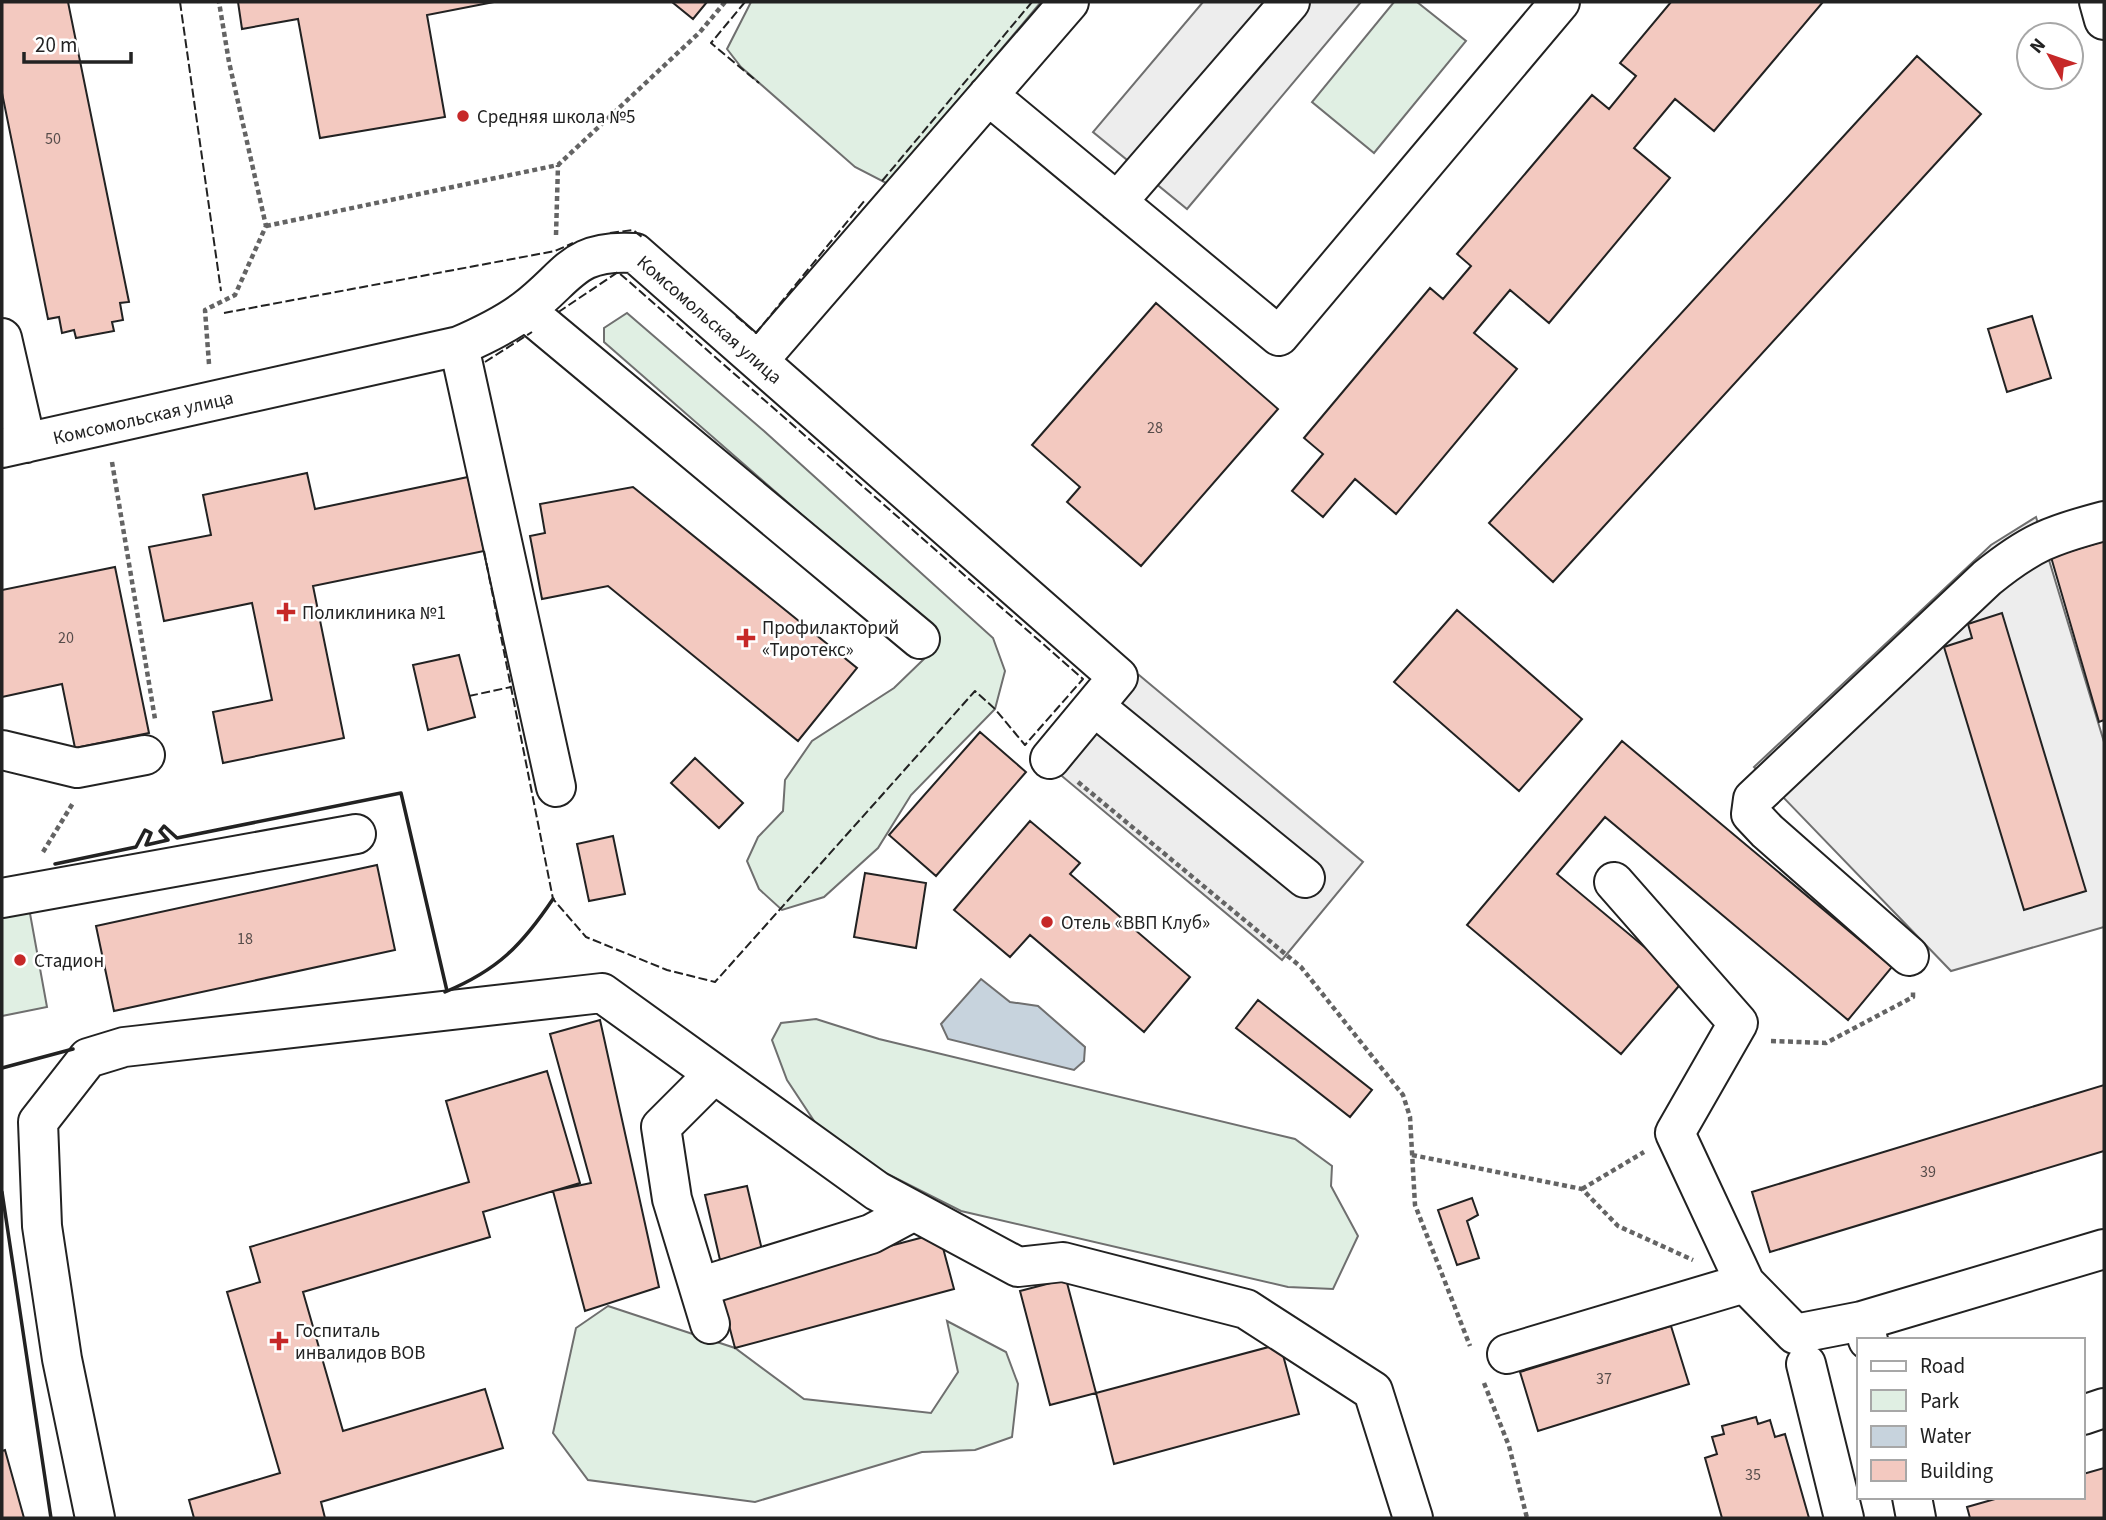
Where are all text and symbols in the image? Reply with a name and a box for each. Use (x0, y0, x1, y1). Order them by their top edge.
scale bar (24, 21, 131, 65)
north arrow (2015, 21, 2085, 91)
text: 20 m (35, 30, 77, 60)
text: N (2024, 33, 2053, 60)
place label: Средняя школа №5 (477, 104, 635, 131)
marker: Средняя школа №5 (455, 108, 471, 124)
house number: 50 (45, 128, 61, 150)
street label: Комсомольская улица (631, 249, 787, 391)
street label: Комсомольская улица (50, 385, 236, 452)
house number: 28 (1147, 417, 1163, 439)
place label: Поликлиника №1 (302, 600, 446, 627)
marker: Поликлиника №1 (276, 602, 296, 622)
place label: Профилакторий «Тиротекс» (762, 615, 899, 664)
house number: 20 (58, 627, 74, 649)
marker: Профилакторий «Тиротекс» (736, 628, 756, 648)
place label: Отель «ВВП Клуб» (1061, 910, 1210, 937)
marker: Отель «ВВП Клуб» (1039, 914, 1055, 930)
house number: 18 (237, 928, 253, 950)
place label: Стадион (34, 948, 104, 975)
marker: Стадион (12, 952, 28, 968)
house number: 39 (1920, 1161, 1936, 1183)
place label: Госпиталь инвалидов ВОВ (295, 1318, 425, 1367)
marker: Госпиталь инвалидов ВОВ (269, 1331, 289, 1351)
legend (1857, 1338, 2085, 1499)
text: Road (1920, 1351, 1965, 1381)
house number: 37 (1596, 1368, 1612, 1390)
text: Park (1920, 1386, 1960, 1416)
text: Water (1920, 1421, 1972, 1451)
text: Building (1920, 1456, 1994, 1486)
house number: 35 (1745, 1464, 1761, 1486)

